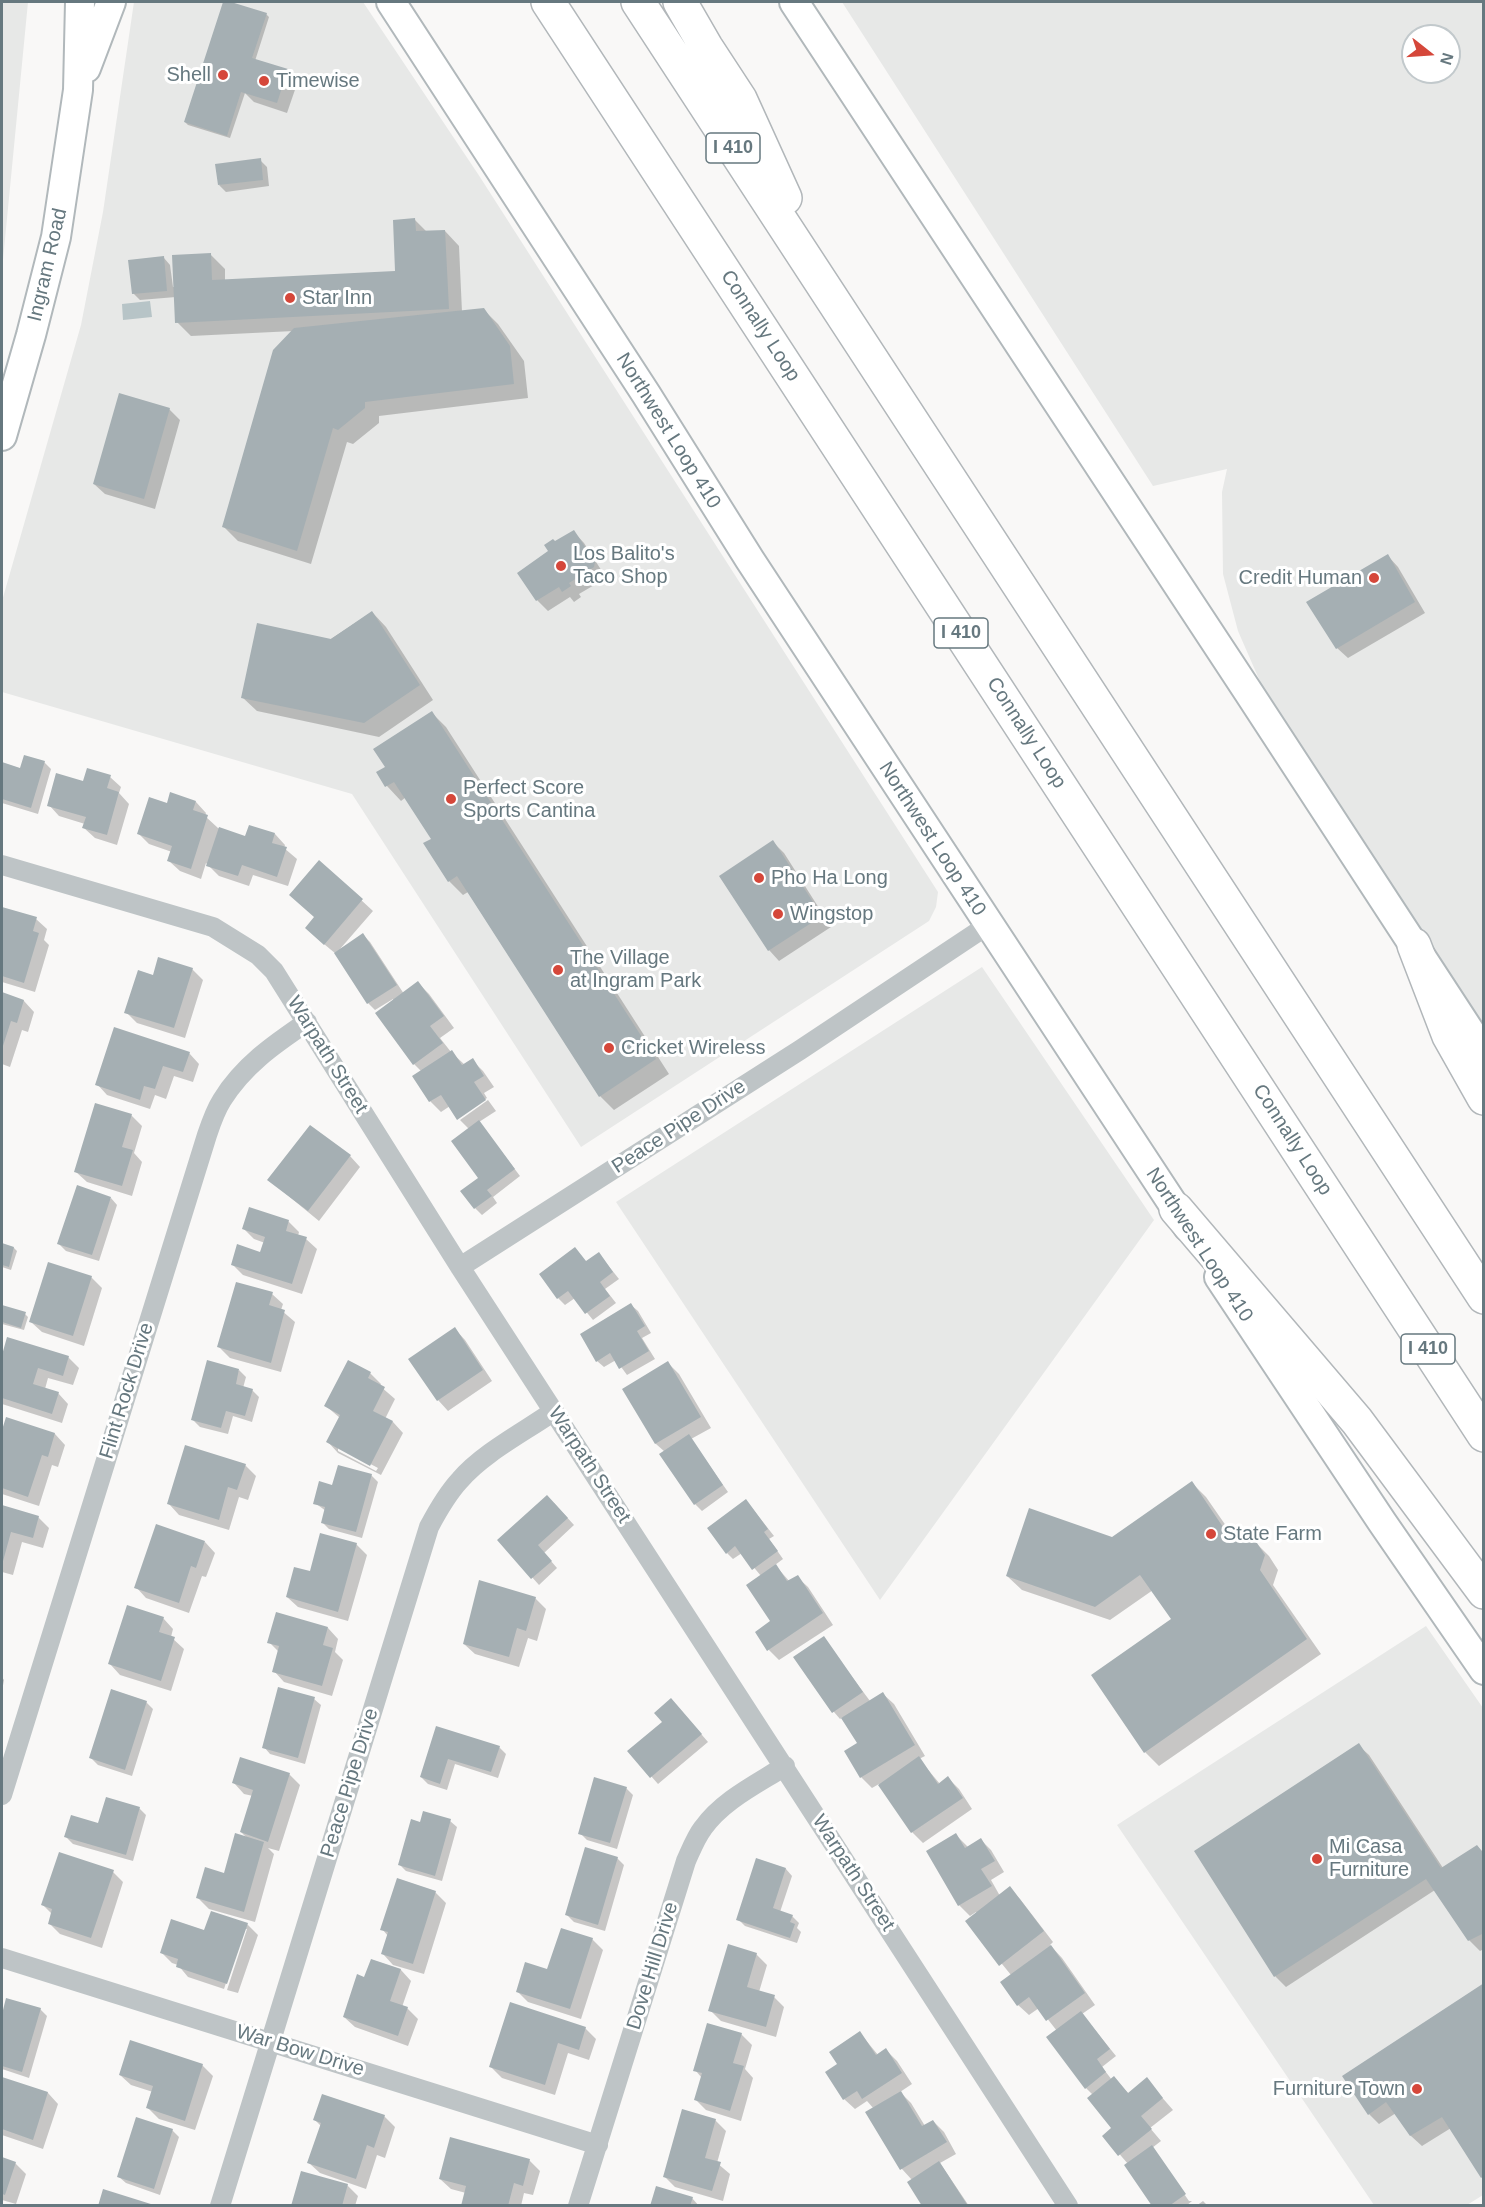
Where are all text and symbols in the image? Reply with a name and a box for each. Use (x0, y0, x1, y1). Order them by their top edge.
north arrow (1401, 24, 1461, 84)
text: N (1437, 51, 1457, 67)
place label: Shell (167, 63, 211, 87)
marker: Shell (216, 68, 230, 82)
place label: Timewise (276, 69, 360, 93)
marker: Timewise (257, 74, 271, 88)
road number: I 410 (706, 133, 760, 163)
street label: Ingram Road (23, 206, 73, 324)
street label: Connally Loop (715, 266, 805, 386)
place label: Star Inn (302, 286, 372, 310)
marker: Star Inn (283, 291, 297, 305)
street label: Northwest Loop 410 (610, 349, 726, 513)
place label: Los Balito's Taco Shop (573, 542, 675, 589)
marker: Los Balito's Taco Shop (554, 559, 568, 573)
place label: Credit Human (1239, 566, 1362, 590)
marker: Credit Human (1367, 571, 1381, 585)
road number: I 410 (934, 618, 988, 648)
street label: Connally Loop (981, 673, 1071, 793)
street label: Northwest Loop 410 (873, 757, 991, 921)
place label: Perfect Score Sports Cantina (463, 776, 595, 823)
marker: Perfect Score Sports Cantina (444, 792, 458, 806)
place label: Pho Ha Long (771, 866, 888, 890)
marker: Pho Ha Long (752, 871, 766, 885)
place label: Wingstop (790, 902, 873, 926)
marker: Wingstop (771, 907, 785, 921)
place label: The Village at Ingram Park (570, 946, 701, 993)
marker: The Village at Ingram Park (551, 963, 565, 977)
street label: Warpath Street (281, 992, 373, 1118)
place label: Cricket Wireless (621, 1036, 765, 1060)
marker: Cricket Wireless (602, 1041, 616, 1055)
street label: Peace Pipe Drive (608, 1075, 750, 1179)
street label: Connally Loop (1247, 1080, 1337, 1200)
street label: Northwest Loop 410 (1140, 1163, 1258, 1327)
street label: Flint Rock Drive (95, 1320, 159, 1462)
road number: I 410 (1401, 1334, 1455, 1364)
street label: Warpath Street (543, 1402, 635, 1528)
place label: State Farm (1223, 1522, 1322, 1546)
marker: State Farm (1204, 1527, 1218, 1541)
street label: Peace Pipe Drive (316, 1706, 384, 1860)
street label: Warpath Street (807, 1810, 899, 1936)
place label: Mi Casa Furniture (1329, 1835, 1409, 1882)
marker: Mi Casa Furniture (1310, 1852, 1324, 1866)
street label: Dove Hill Drive (622, 1899, 684, 2033)
street label: War Bow Drive (233, 2020, 367, 2082)
place label: Furniture Town (1273, 2077, 1405, 2101)
marker: Furniture Town (1410, 2082, 1424, 2096)

